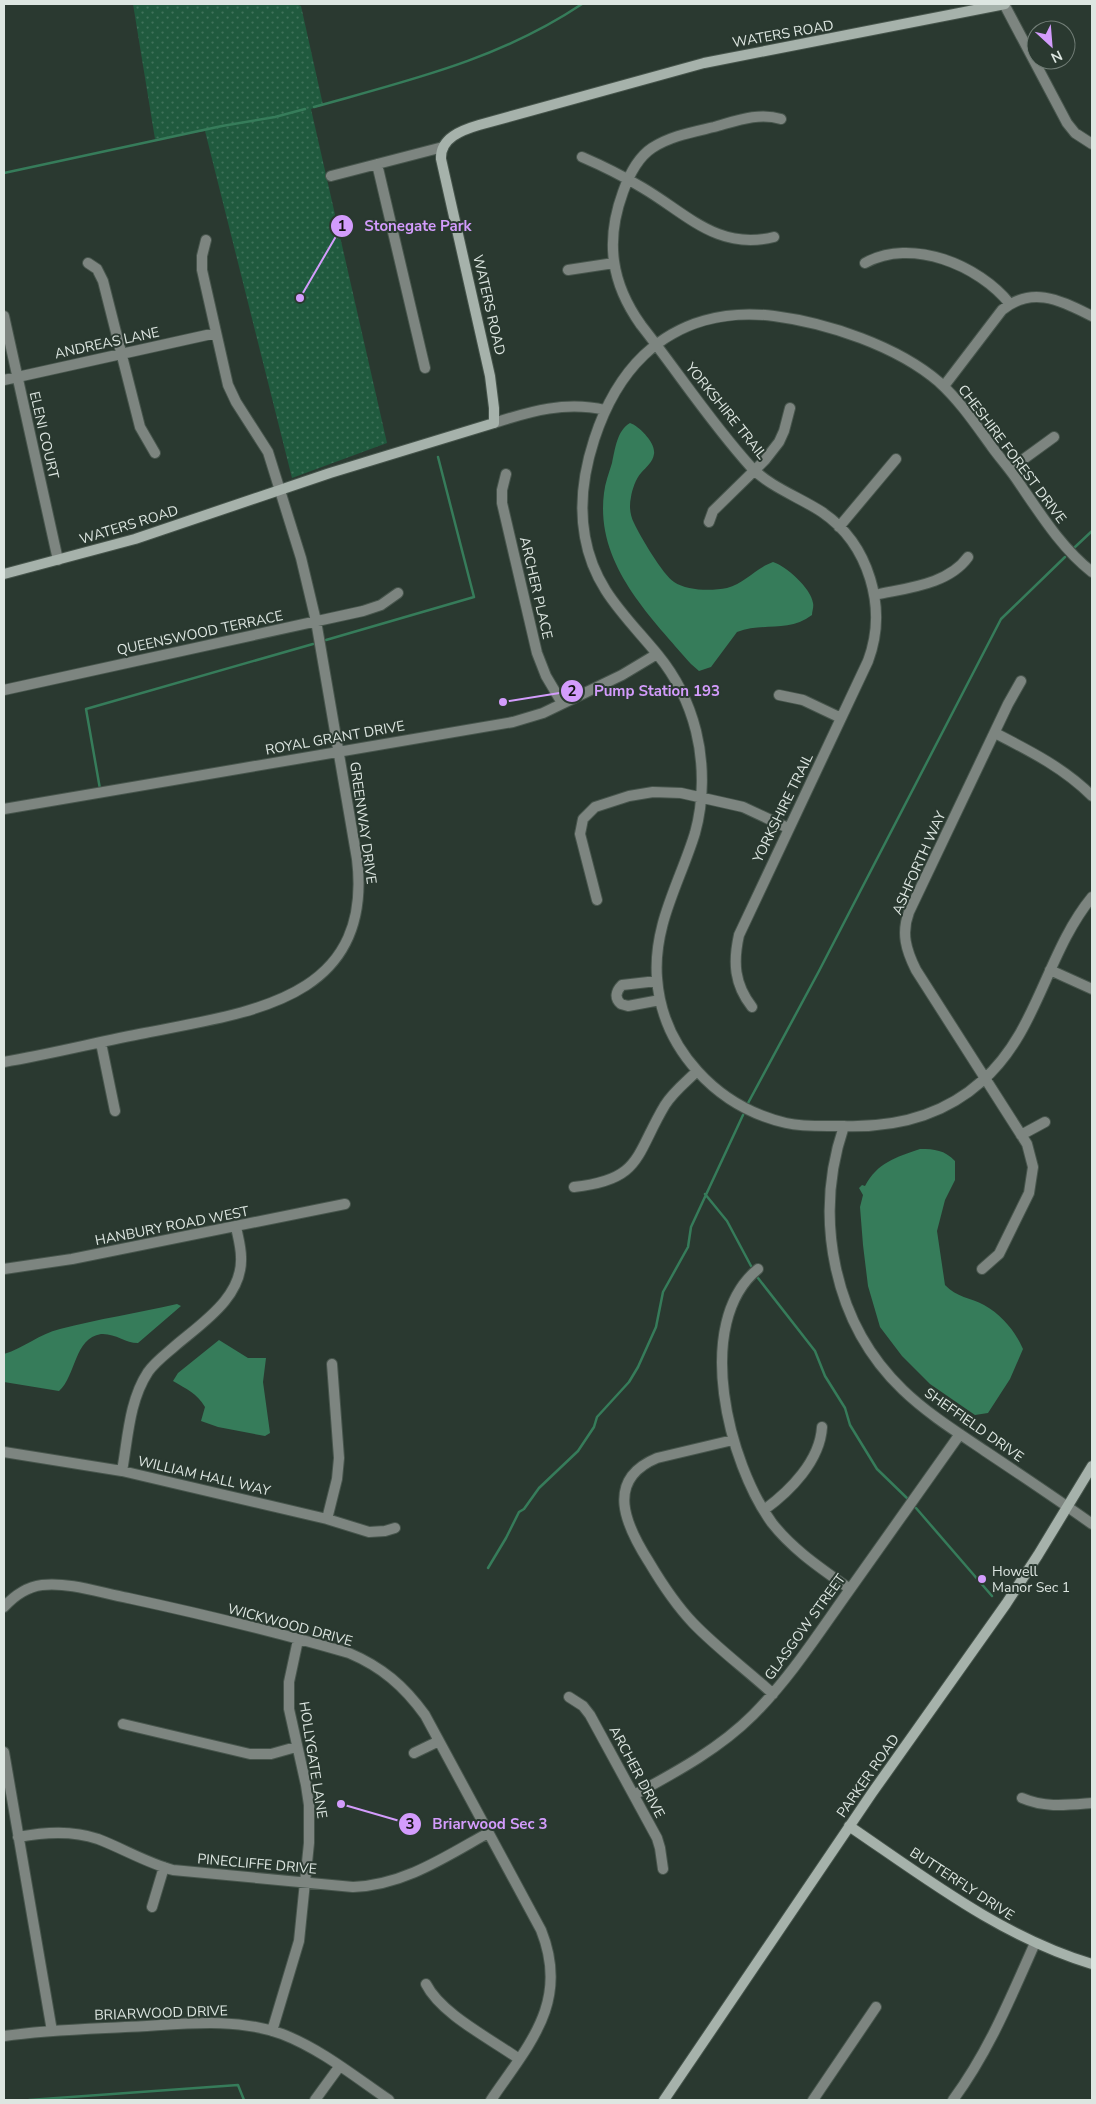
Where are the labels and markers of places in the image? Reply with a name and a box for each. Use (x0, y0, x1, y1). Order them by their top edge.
callout: Stonegate Park (329, 211, 481, 241)
callout: Pump Station 193 (559, 676, 730, 706)
place label: Howell Manor Sec 1 (992, 1562, 1070, 1597)
marker: Howell Manor Sec 1 (976, 1573, 988, 1585)
callout: Briarwood Sec 3 (397, 1809, 558, 1839)

